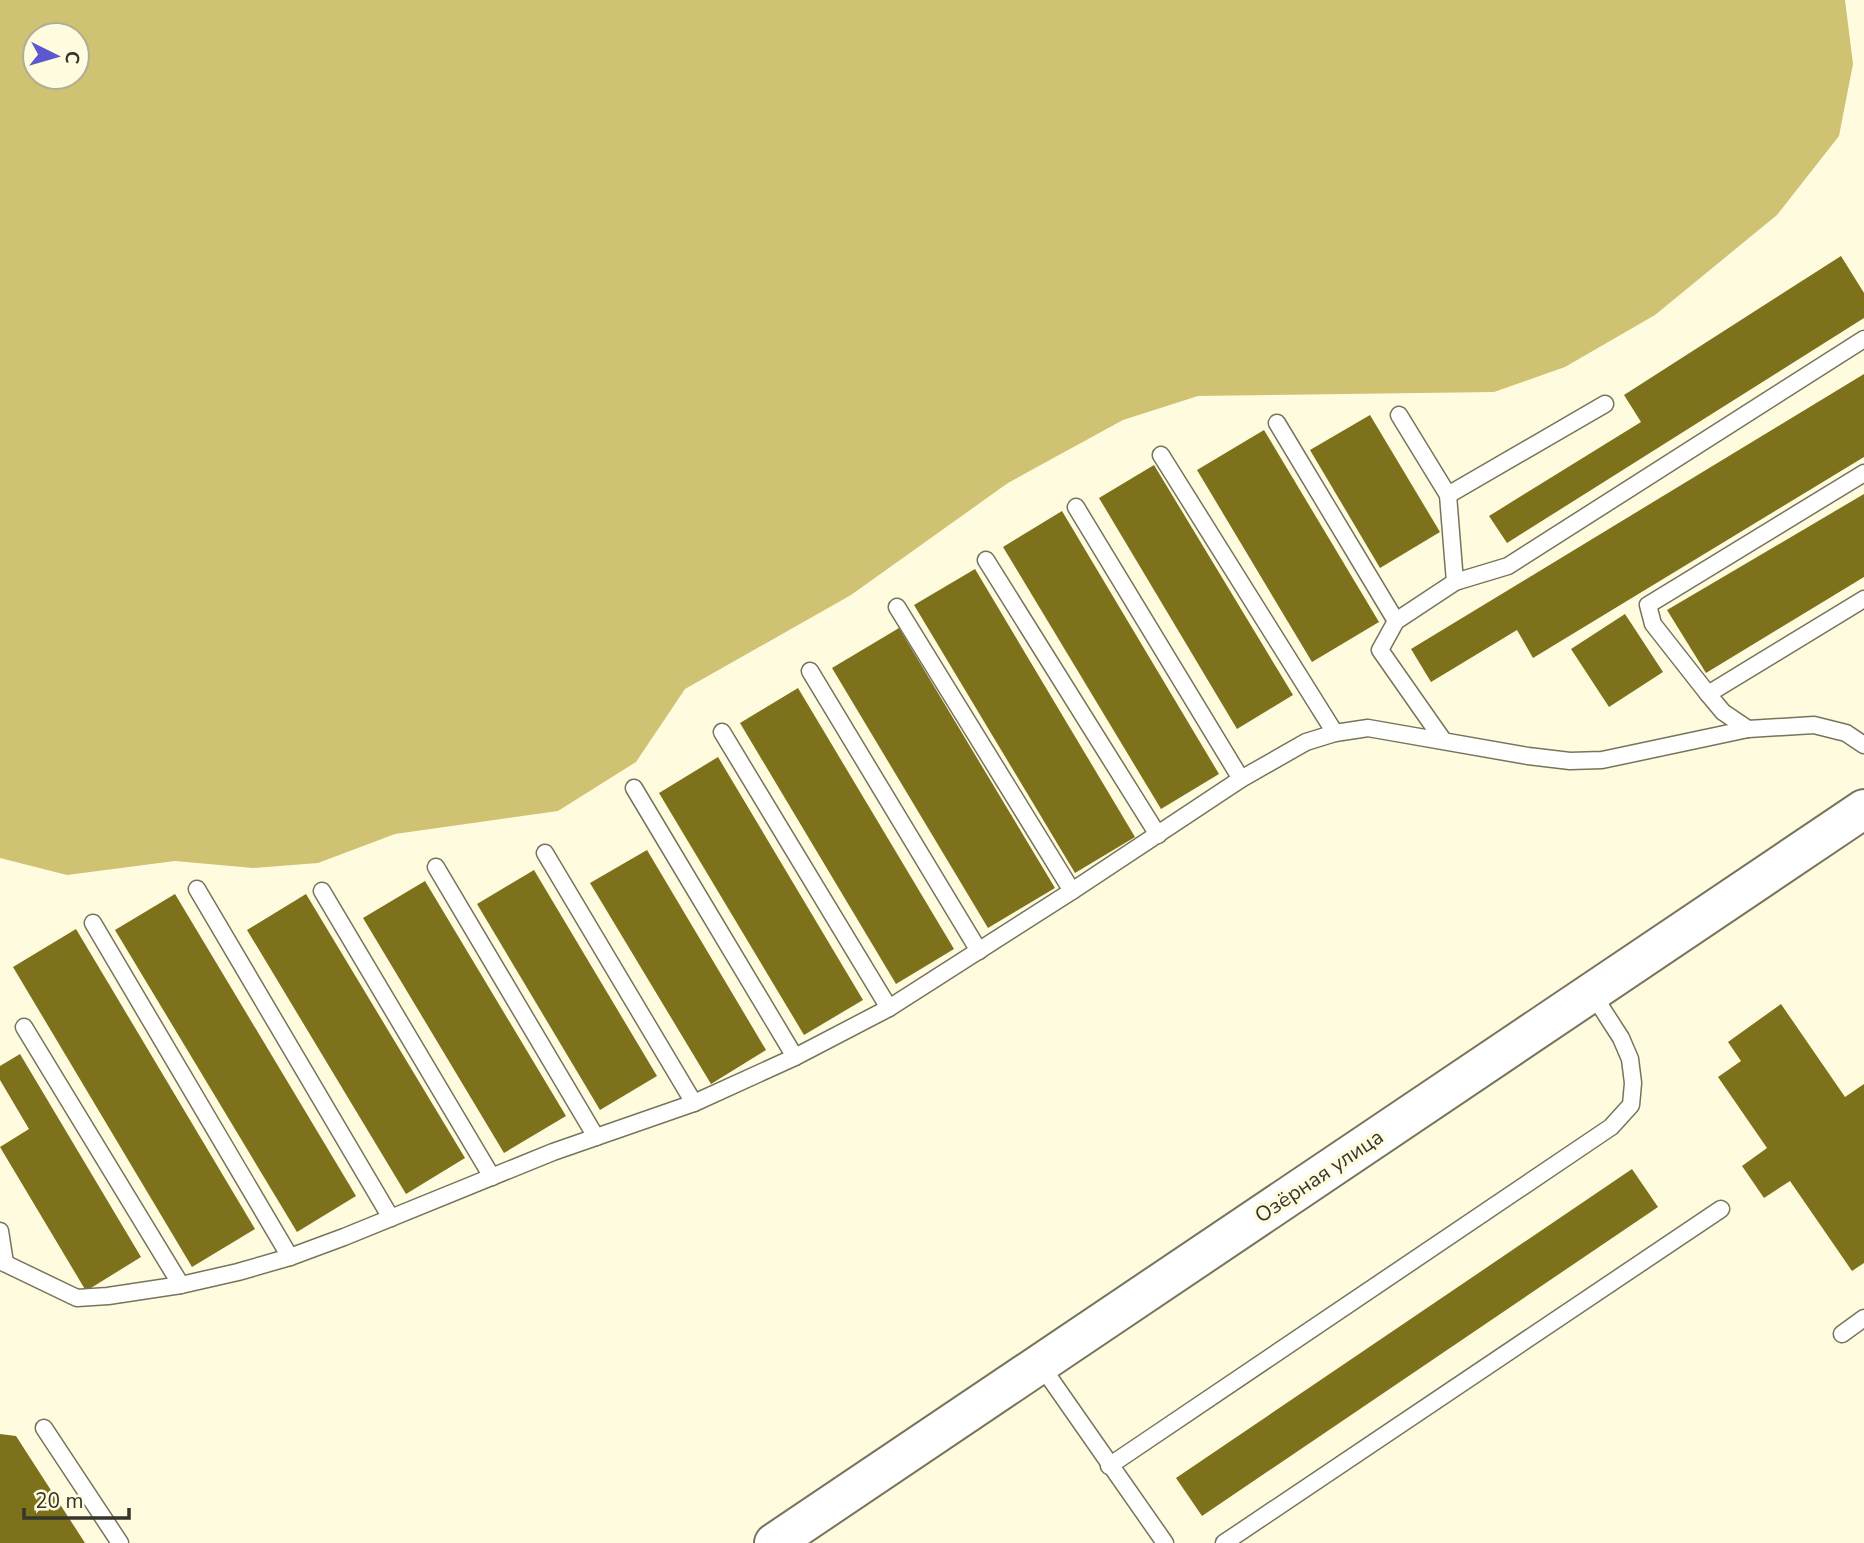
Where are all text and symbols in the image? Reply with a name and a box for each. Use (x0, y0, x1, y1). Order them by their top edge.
north arrow (21, 21, 91, 91)
text: С (58, 50, 85, 65)
street label: Озёрная улица (1249, 1123, 1389, 1229)
scale bar (24, 1476, 130, 1520)
text: 20 m (35, 1487, 84, 1515)

